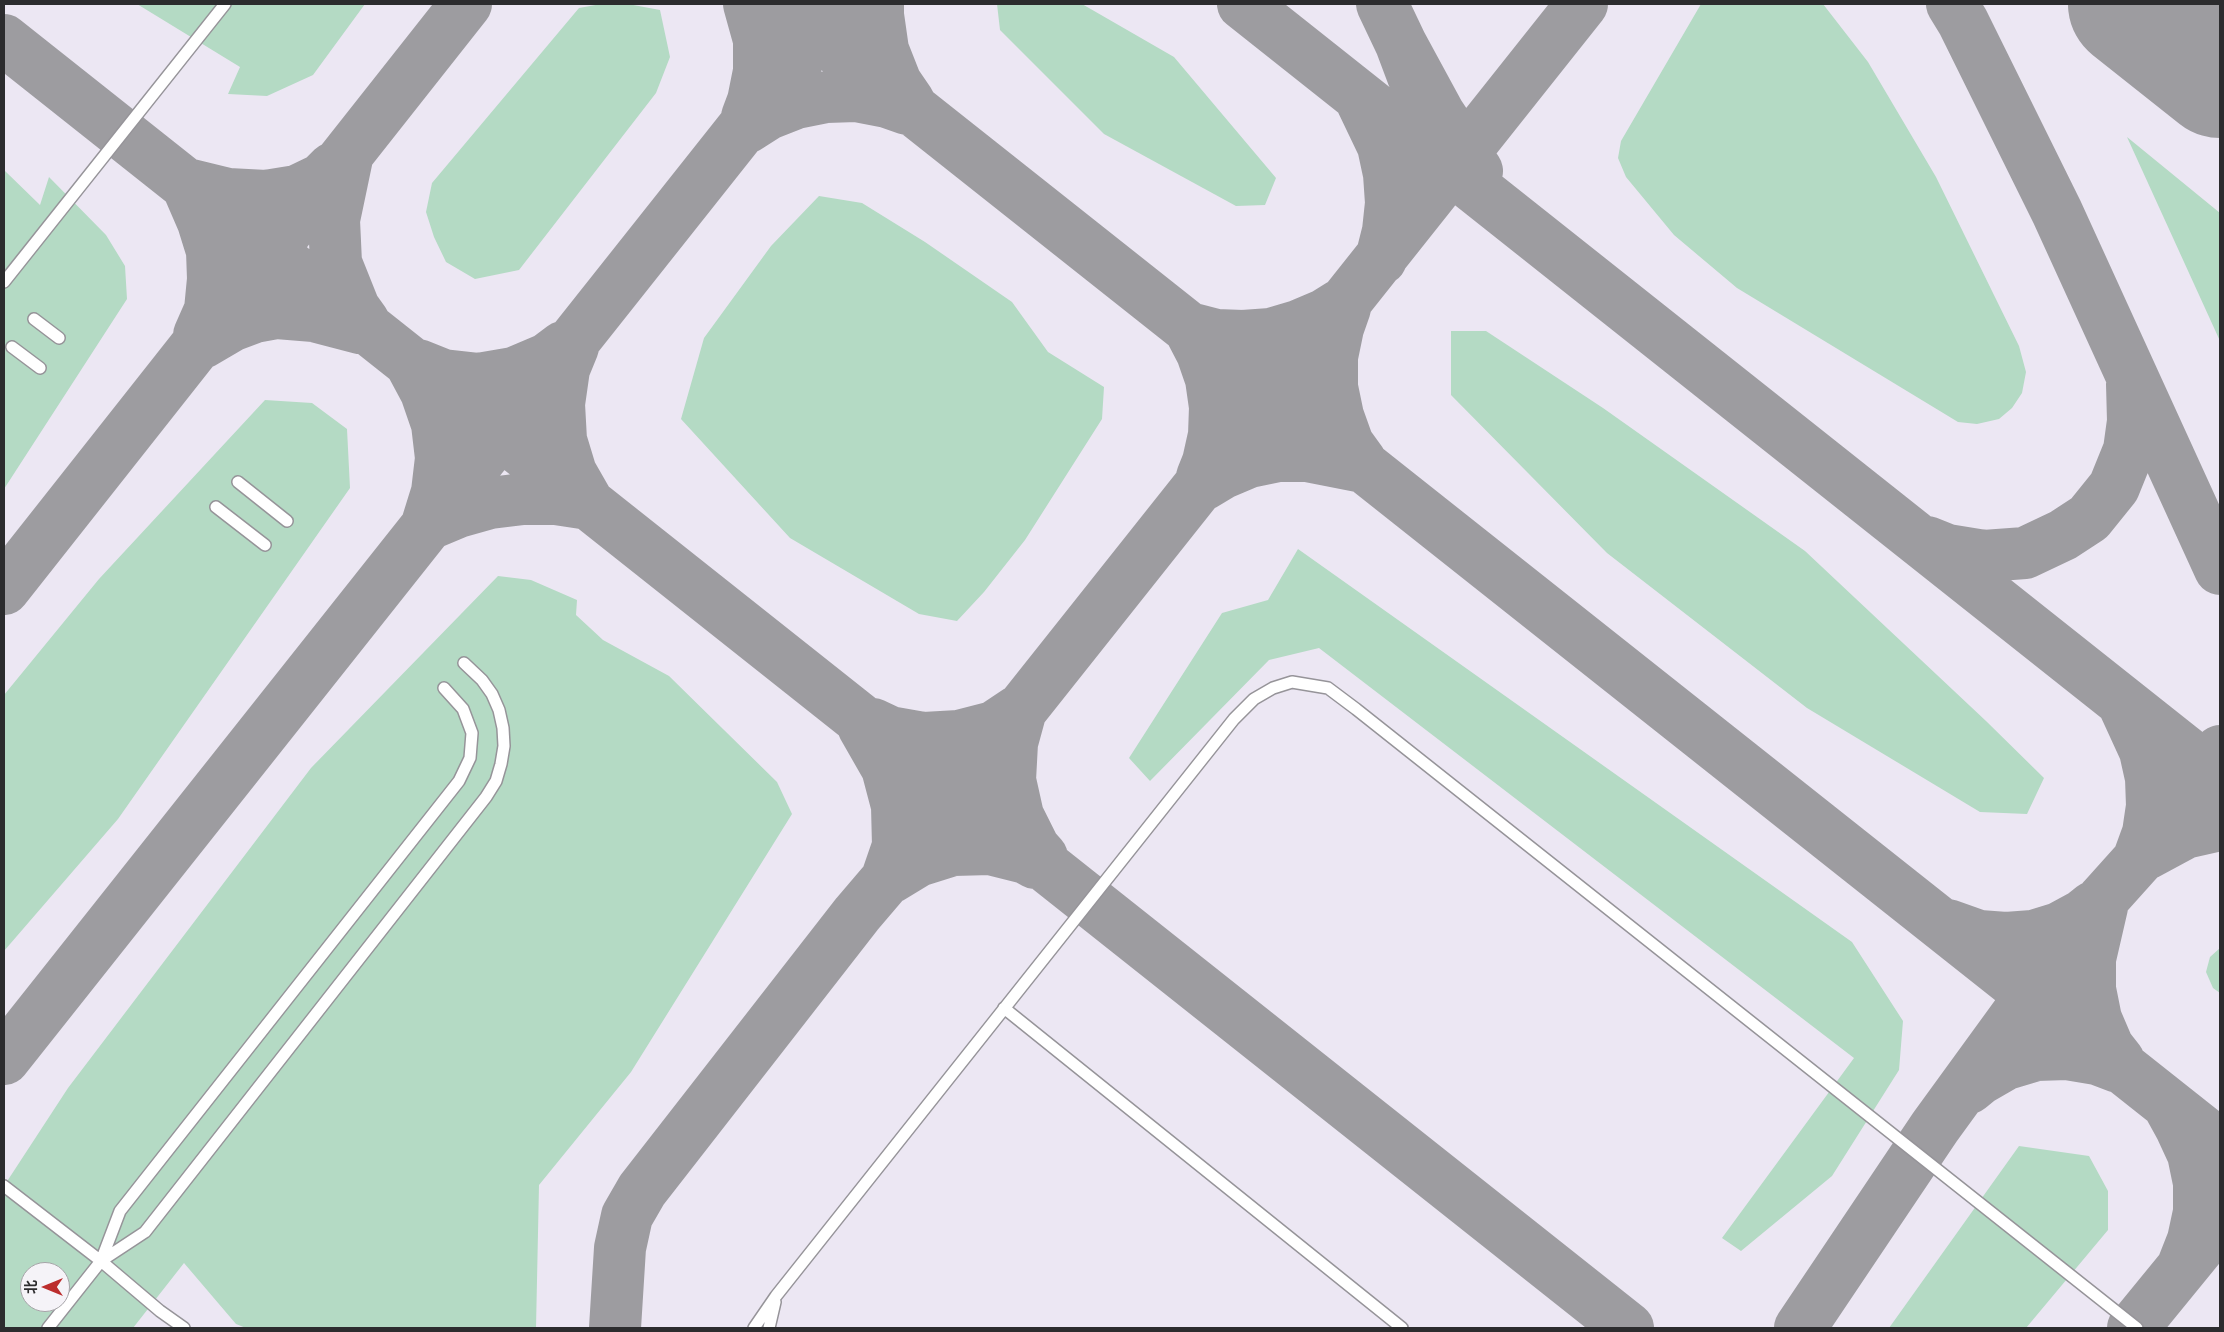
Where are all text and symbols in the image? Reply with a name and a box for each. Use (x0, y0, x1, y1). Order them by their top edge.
north arrow (20, 1262, 70, 1312)
text: 北 (22, 1280, 40, 1294)

